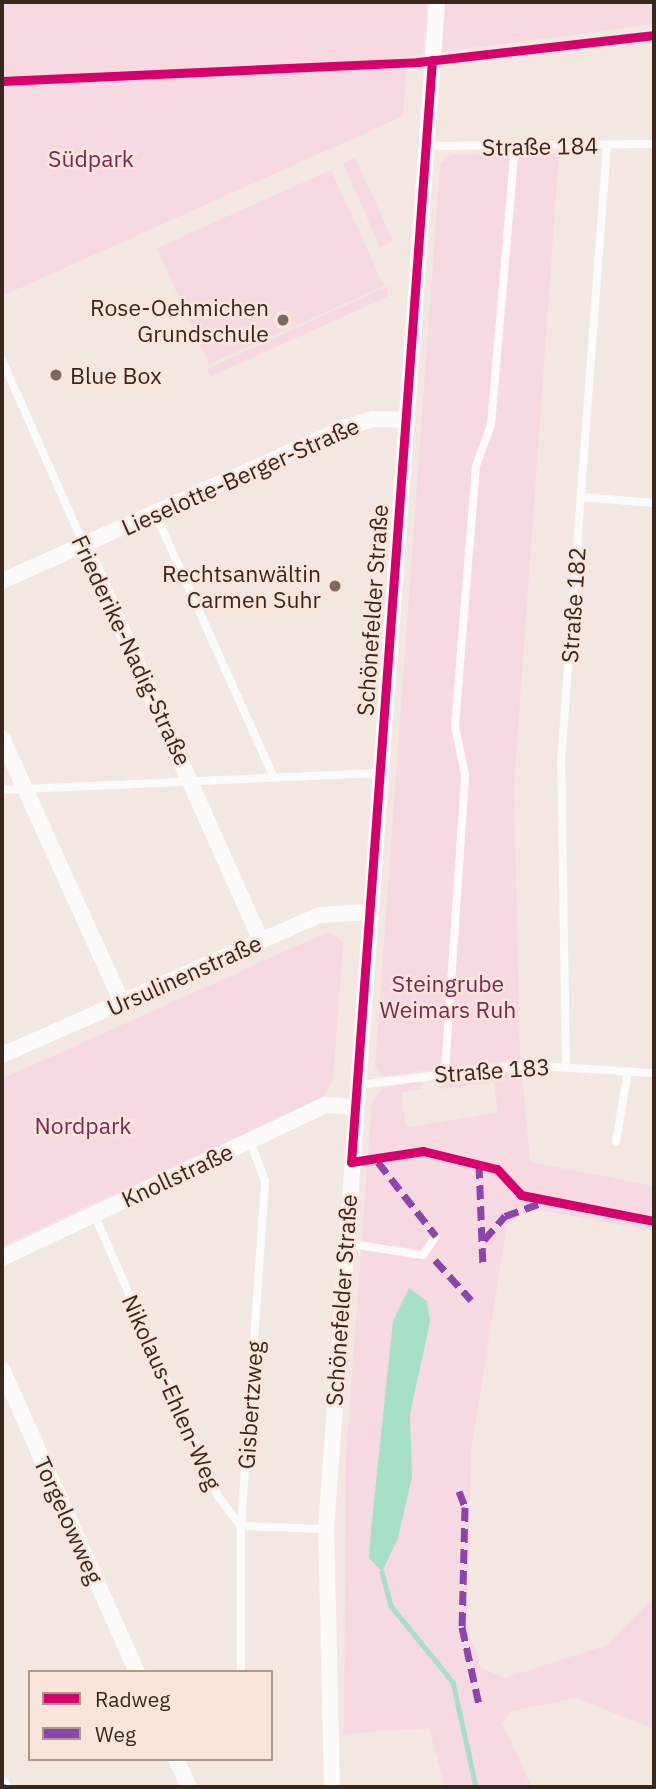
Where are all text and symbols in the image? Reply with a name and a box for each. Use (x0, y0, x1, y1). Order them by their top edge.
street label: Straße 184 (482, 131, 598, 161)
park label: Südpark (48, 144, 134, 172)
place label: Rose-Oehmichen Grundschule (90, 293, 269, 347)
marker: Rose-Oehmichen Grundschule (275, 312, 291, 328)
place label: Blue Box (70, 361, 162, 389)
marker: Blue Box (48, 367, 64, 383)
street label: Lieselotte-Berger-Straße (117, 411, 363, 541)
street label: Schönefelder Straße (351, 503, 393, 717)
street label: Friederike-Nadig-Straße (66, 530, 198, 770)
street label: Straße 182 (555, 546, 591, 664)
place label: Rechtsanwältin Carmen Suhr (162, 559, 321, 613)
marker: Rechtsanwältin Carmen Suhr (327, 578, 343, 594)
street label: Ursulinenstraße (102, 929, 266, 1021)
park label: Steingrube Weimars Ruh (380, 969, 516, 1023)
street label: Straße 183 (433, 1052, 551, 1088)
park label: Nordpark (35, 1111, 131, 1139)
street label: Knollstraße (117, 1137, 237, 1213)
street label: Schönefelder Straße (320, 1193, 362, 1407)
street label: Nikolaus-Ehlen-Weg (117, 1290, 227, 1494)
street label: Gisbertzweg (232, 1340, 268, 1470)
street label: Torgelowweg (29, 1452, 109, 1588)
legend (28, 1670, 273, 1761)
text: Radweg (95, 1685, 170, 1713)
text: Weg (95, 1720, 136, 1748)

